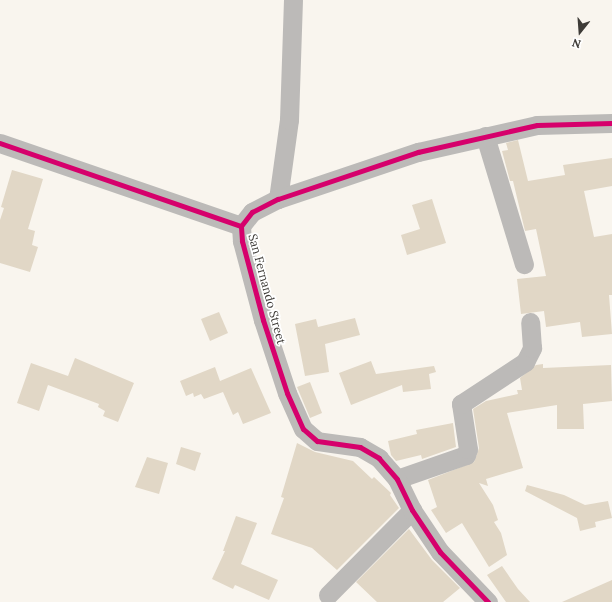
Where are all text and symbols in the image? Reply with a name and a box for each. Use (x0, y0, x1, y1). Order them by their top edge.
north arrow (560, 12, 600, 52)
text: N (570, 36, 583, 51)
street label: San Fernando Street (245, 232, 289, 346)

